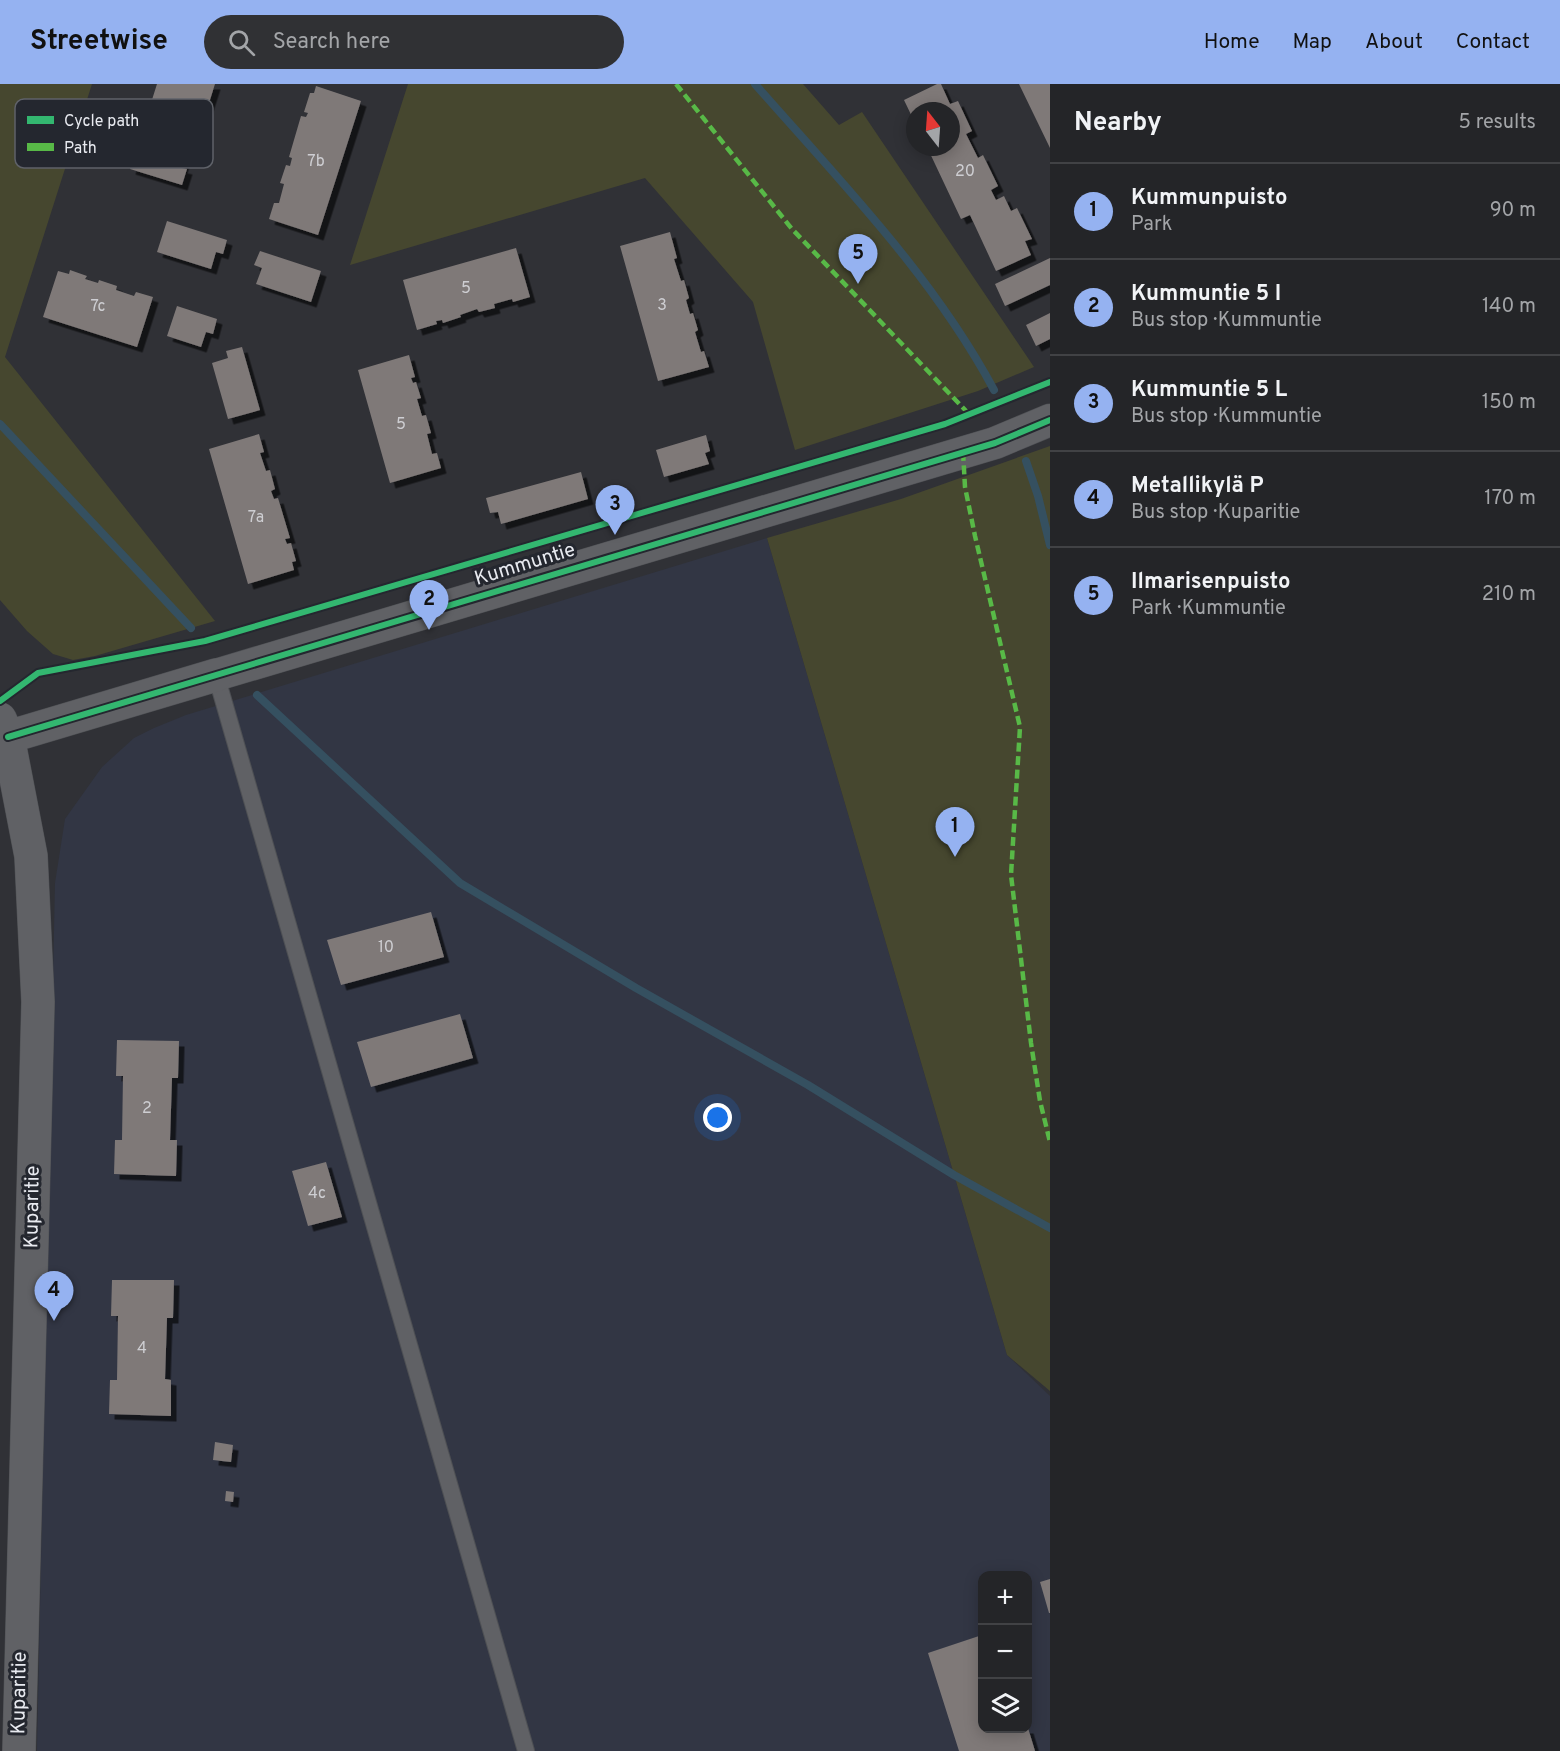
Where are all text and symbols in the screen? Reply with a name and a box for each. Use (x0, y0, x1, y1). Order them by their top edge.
search box (204, 15, 624, 69)
text: Streetwise (30, 24, 168, 60)
icon: search (225, 26, 258, 59)
text: Search here (273, 29, 390, 56)
text: Home (1204, 29, 1260, 56)
text: Map (1293, 29, 1332, 56)
text: About (1365, 29, 1423, 56)
text: Contact (1456, 29, 1530, 56)
legend (15, 99, 213, 168)
north arrow (906, 102, 960, 156)
text: Nearby (1074, 107, 1162, 140)
text: 5 results (1459, 110, 1536, 136)
text: Cycle path (64, 112, 139, 132)
text: Path (64, 139, 97, 159)
house number: 7b (307, 152, 325, 172)
house number: 20 (955, 162, 975, 182)
text: Kummunpuisto (1131, 185, 1287, 212)
text: 1 (1090, 198, 1098, 224)
text: 90 m (1490, 198, 1536, 224)
text: Park (1131, 212, 1172, 238)
pin: 5 (838, 234, 878, 284)
house number: 5 (461, 279, 471, 299)
text: Kummuntie 5 I (1131, 281, 1281, 308)
text: 2 (1087, 294, 1100, 320)
text: 140 m (1482, 294, 1536, 320)
house number: 3 (657, 296, 667, 316)
house number: 7c (91, 297, 105, 317)
text: Bus stop · Kummuntie (1131, 308, 1322, 334)
text: Kummuntie 5 L (1131, 377, 1287, 404)
text: 3 (1088, 390, 1100, 416)
text: 150 m (1482, 390, 1536, 416)
text: Bus stop · Kummuntie (1131, 404, 1322, 430)
house number: 5 (396, 415, 406, 435)
text: Metallikylä P (1131, 473, 1263, 500)
pin: 3 (596, 486, 634, 535)
text: 4 (1087, 486, 1100, 512)
text: 170 m (1484, 486, 1536, 512)
text: Bus stop · Kuparitie (1131, 500, 1300, 526)
house number: 7a (248, 508, 264, 528)
street label: Kummuntie (471, 537, 579, 593)
text: Ilmarisenpuisto (1131, 569, 1290, 596)
pin: 2 (410, 580, 448, 630)
text: 5 (1087, 582, 1100, 608)
text: 210 m (1482, 582, 1536, 608)
text: Park · Kummuntie (1131, 596, 1286, 622)
pin: 1 (936, 808, 974, 857)
house number: 10 (378, 938, 394, 958)
house number: 2 (142, 1099, 152, 1119)
your location (703, 1103, 732, 1132)
street label: Kuparitie (19, 1165, 47, 1249)
house number: 4c (308, 1184, 326, 1204)
pin: 4 (34, 1272, 74, 1321)
house number: 4 (137, 1339, 147, 1359)
map controls (978, 1571, 1032, 1733)
button: + (978, 1571, 1032, 1625)
button: − (978, 1625, 1032, 1679)
street label: Kuparitie (6, 1651, 34, 1735)
button: layers (978, 1679, 1032, 1733)

